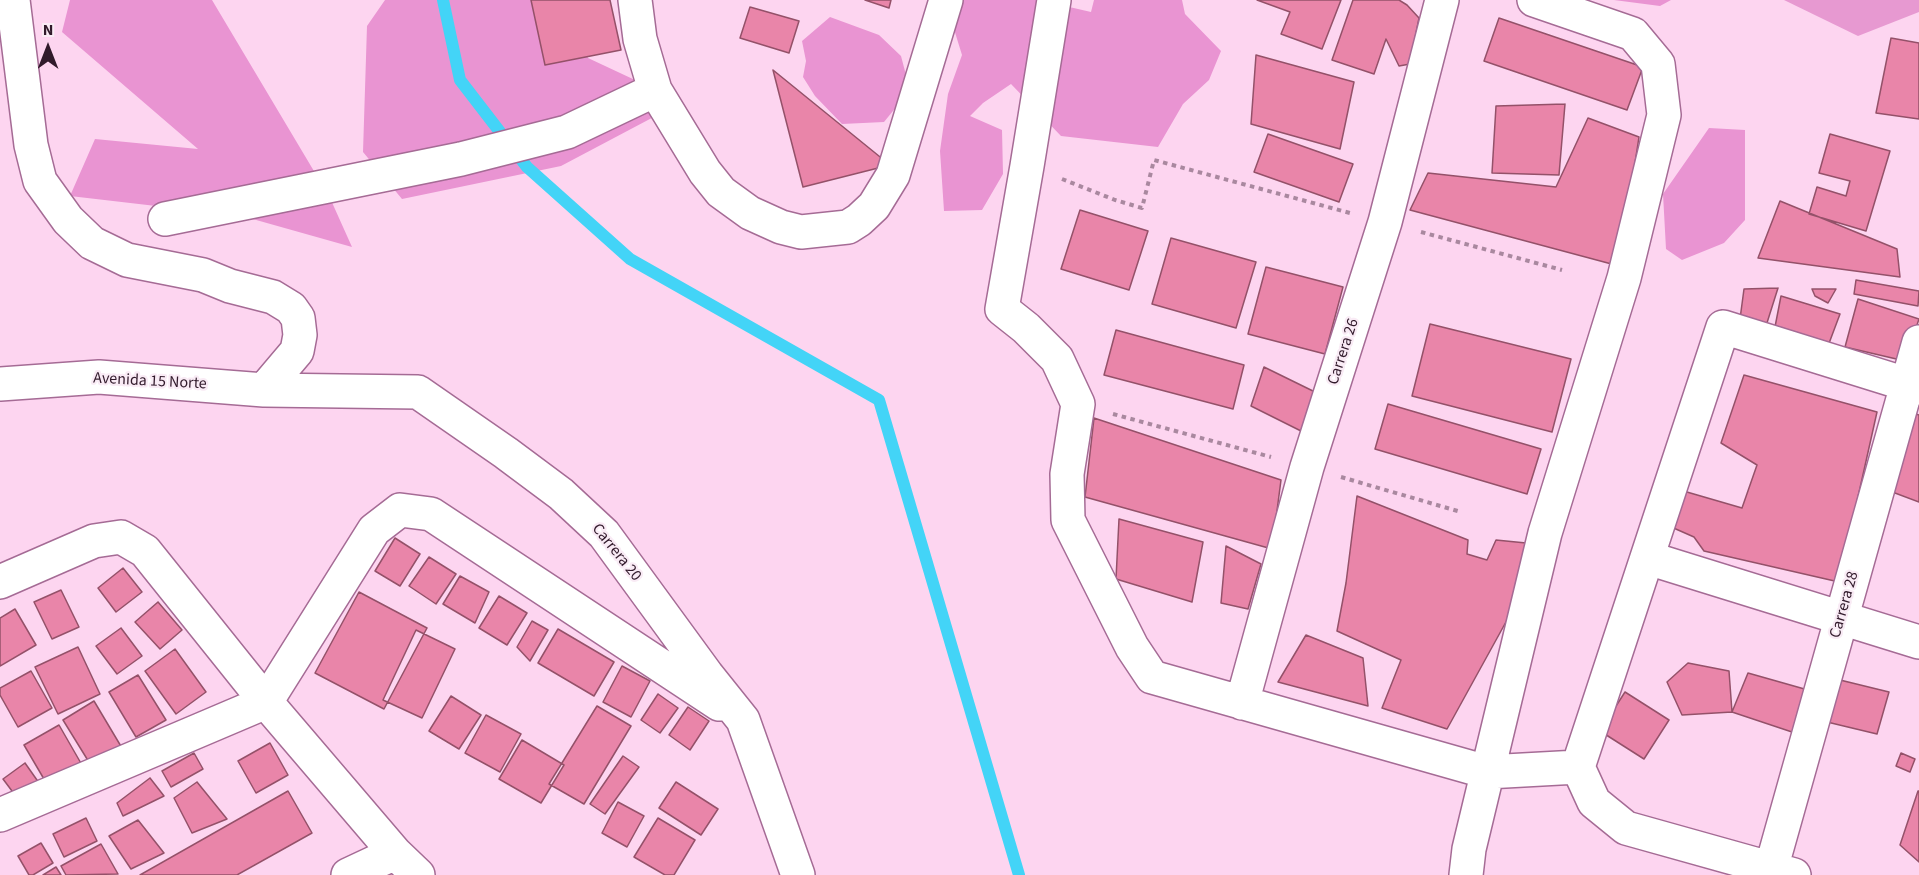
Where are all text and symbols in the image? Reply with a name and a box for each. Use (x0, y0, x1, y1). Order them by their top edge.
north arrow (18, 18, 78, 78)
text: N (43, 19, 53, 41)
street label: Carrera 26 (1324, 316, 1364, 388)
street label: Avenida 15 Norte (93, 369, 207, 395)
street label: Carrera 20 (587, 520, 645, 586)
street label: Carrera 28 (1826, 569, 1864, 641)

